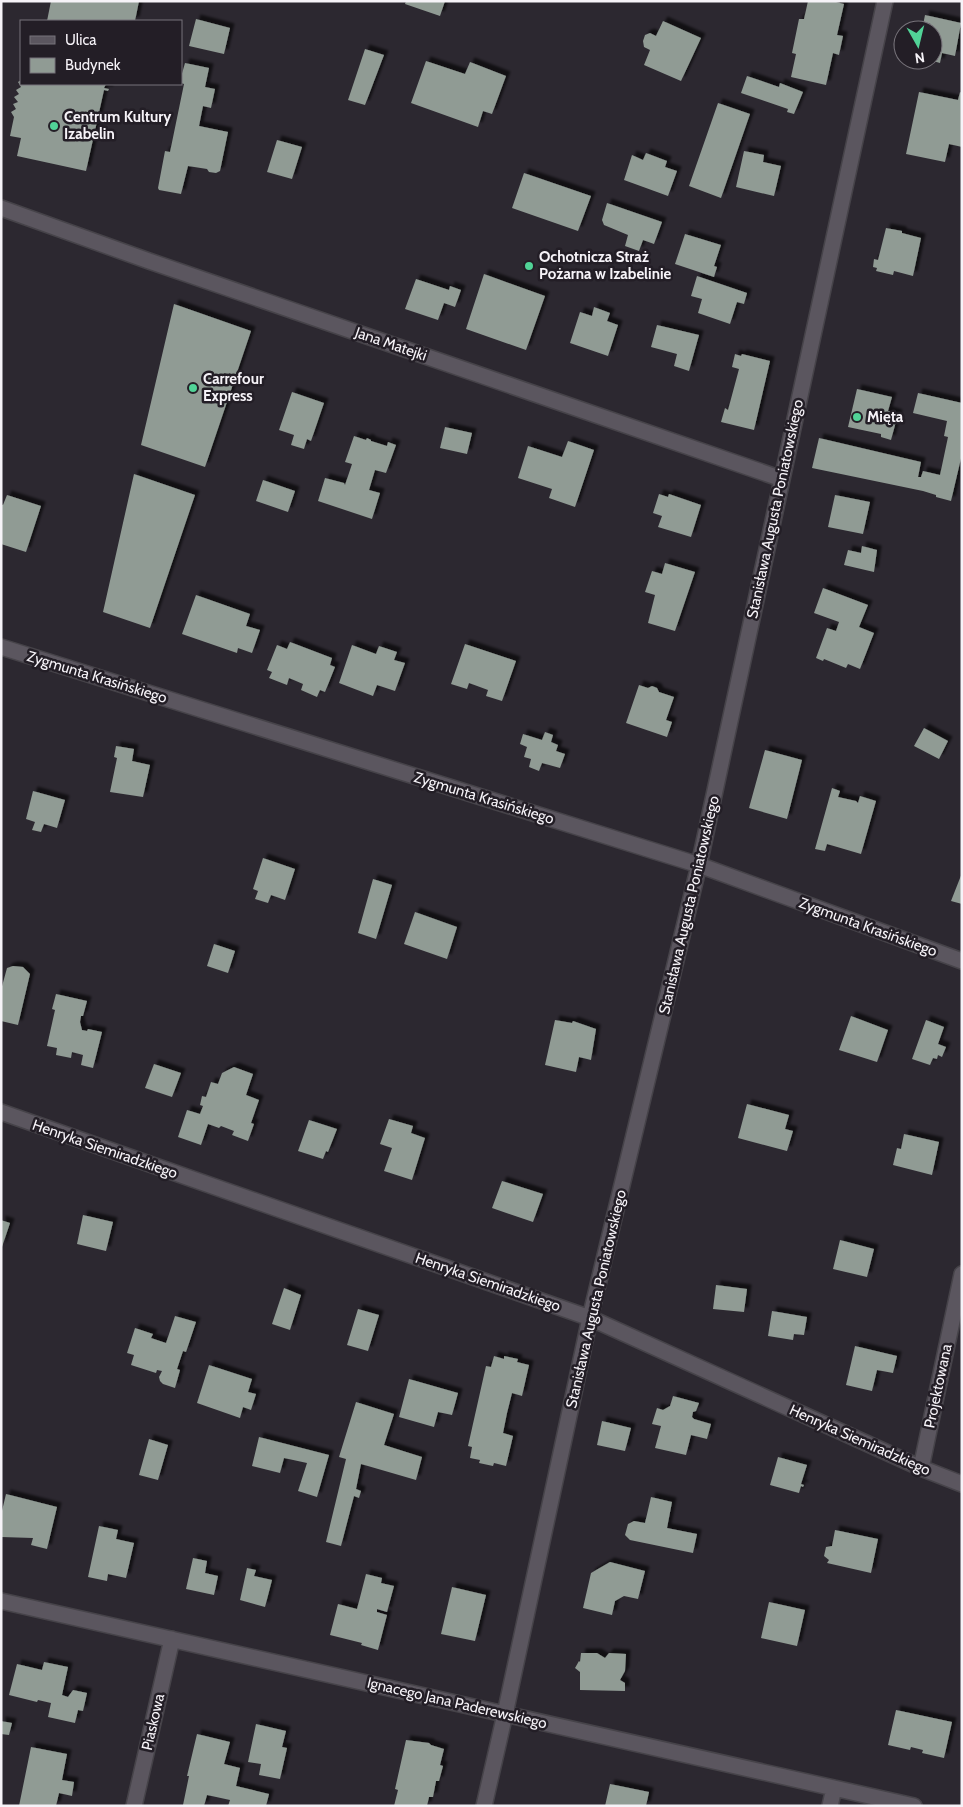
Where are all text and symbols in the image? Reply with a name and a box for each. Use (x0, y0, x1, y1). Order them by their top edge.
legend (20, 20, 182, 85)
north arrow (893, 20, 943, 70)
text: Ulica (65, 31, 97, 49)
text: N (914, 48, 926, 67)
text: Budynek (65, 56, 121, 74)
place label: Centrum Kultury Izabelin (64, 108, 172, 143)
marker: Centrum Kultury Izabelin (48, 120, 60, 132)
place label: Ochotnicza Straż Pożarna w Izabelinie (539, 248, 672, 283)
marker: Ochotnicza Straż Pożarna w Izabelinie (523, 260, 535, 272)
street label: Jana Matejki (352, 323, 429, 365)
place label: Carrefour Express (203, 370, 264, 405)
marker: Carrefour Express (187, 382, 199, 394)
street label: Stanisława Augusta Poniatowskiego (743, 398, 807, 620)
place label: Mięta (867, 408, 904, 426)
marker: Mięta (851, 411, 863, 423)
street label: Zygmunta Krasińskiego (25, 647, 169, 707)
street label: Zygmunta Krasińskiego (412, 768, 556, 828)
street label: Stanisława Augusta Poniatowskiego (655, 794, 723, 1016)
street label: Zygmunta Krasińskiego (797, 894, 939, 960)
street label: Henryka Siemiradzkiego (30, 1116, 180, 1182)
street label: Stanisława Augusta Poniatowskiego (562, 1188, 630, 1410)
street label: Henryka Siemiradzkiego (413, 1249, 563, 1315)
street label: Projektowana (920, 1341, 956, 1430)
street label: Henryka Siemiradzkiego (787, 1401, 933, 1479)
street label: Ignacego Jana Paderewskiego (365, 1674, 549, 1732)
street label: Piaskowa (138, 1691, 168, 1752)

